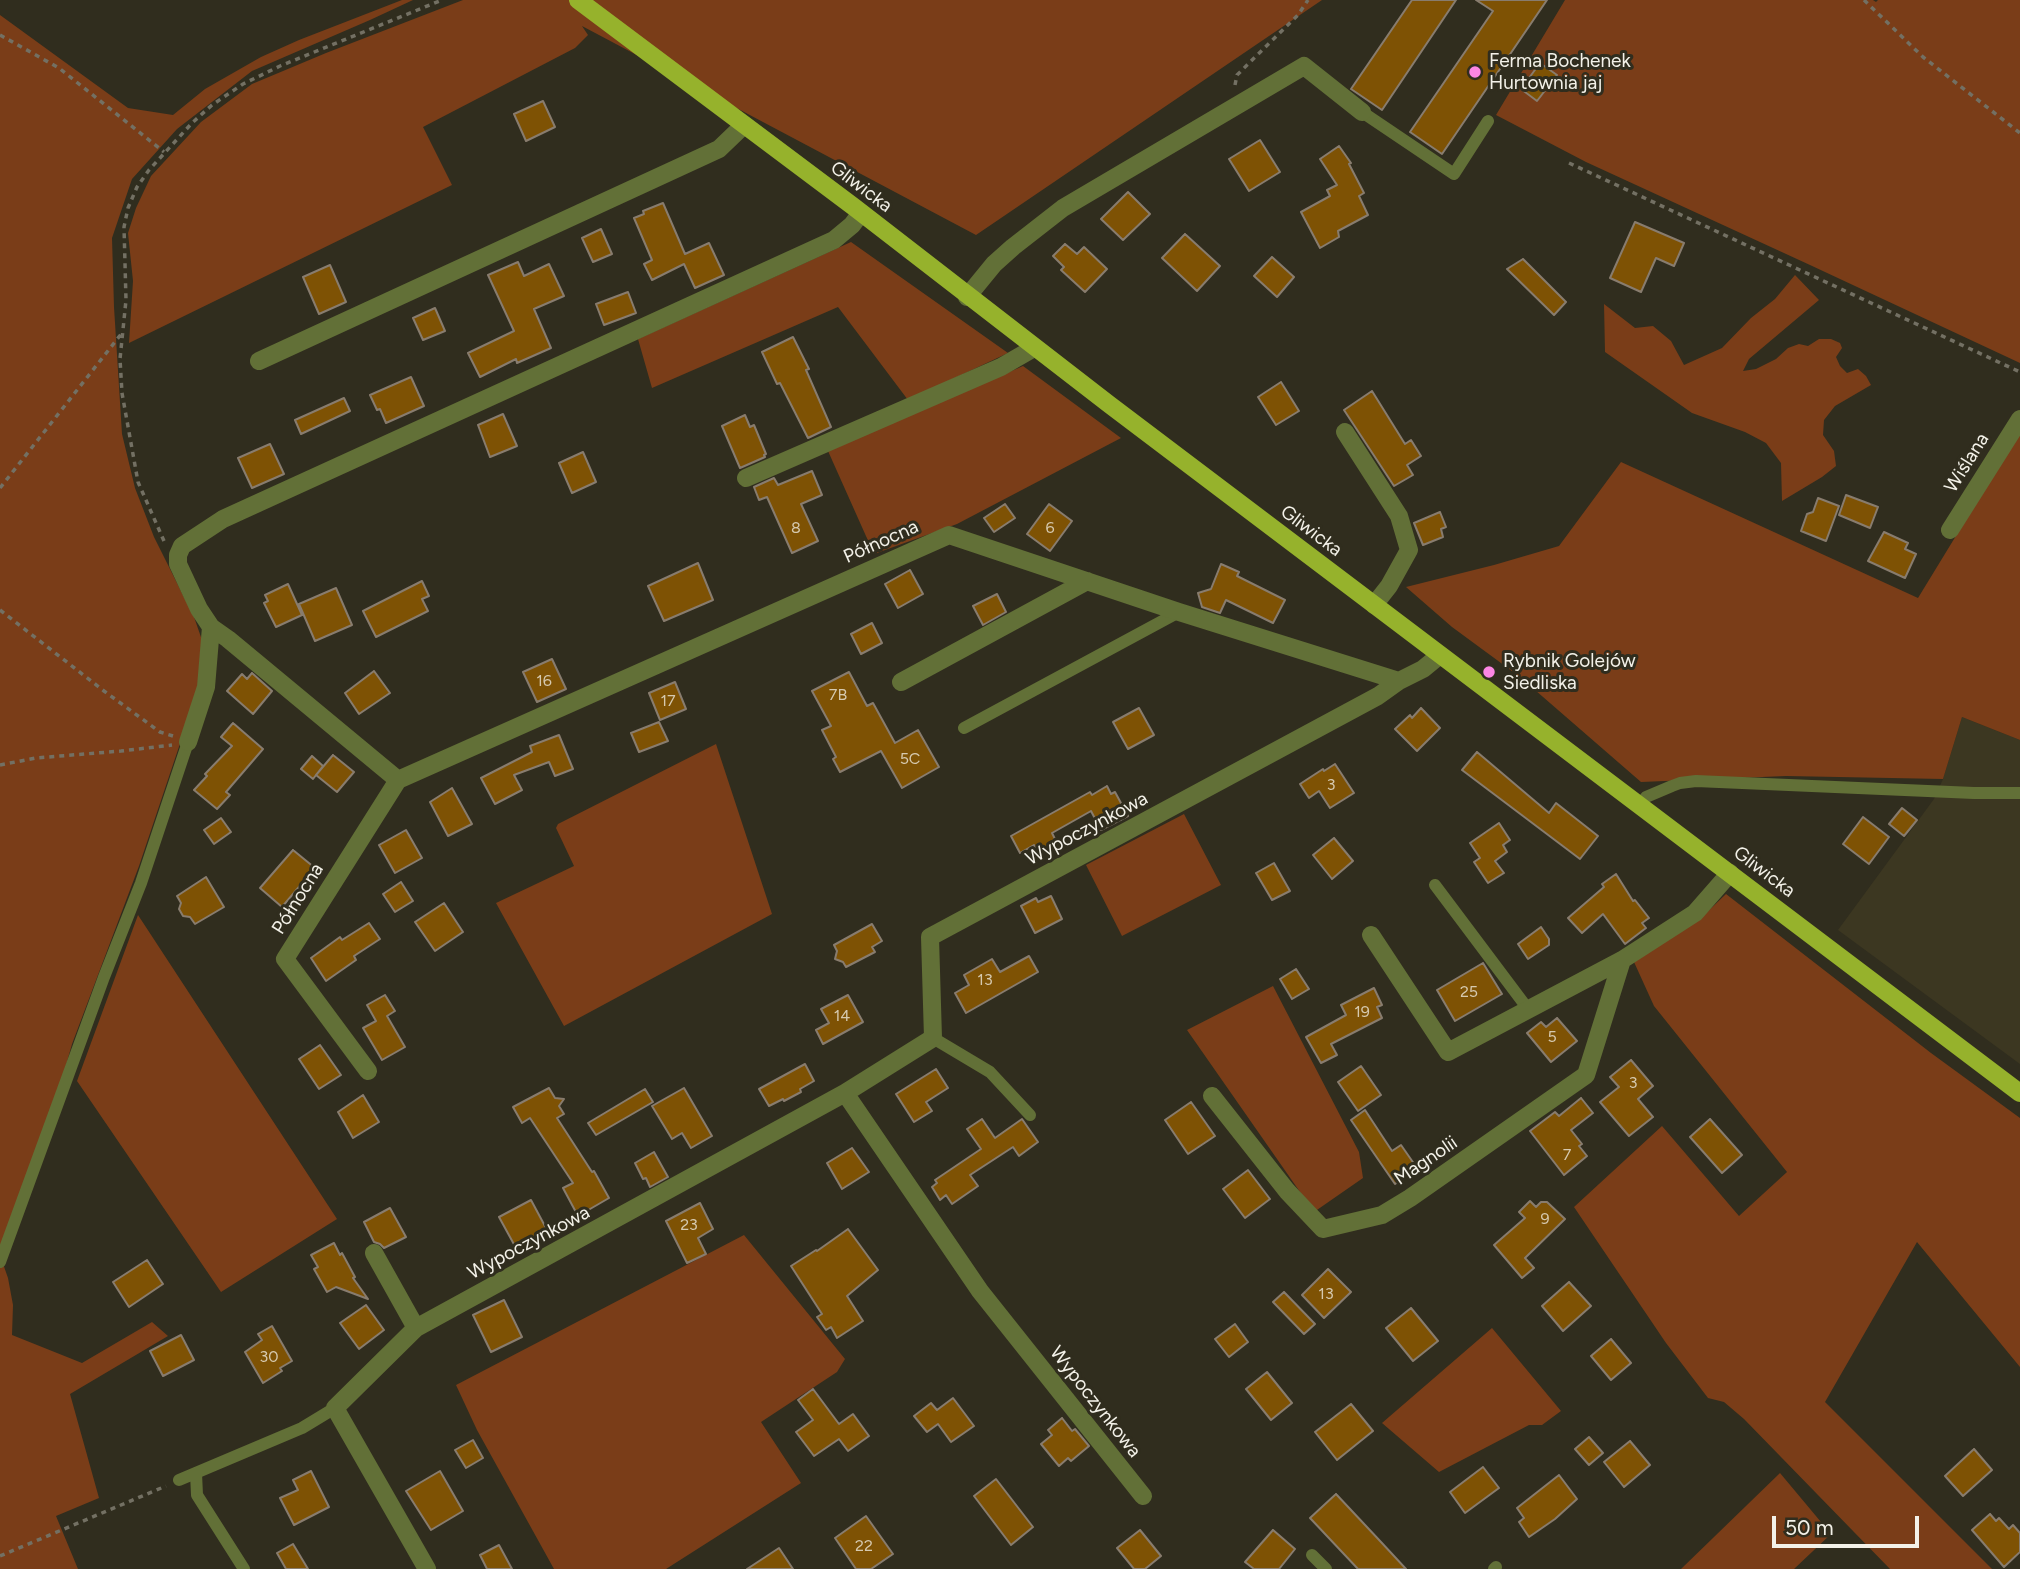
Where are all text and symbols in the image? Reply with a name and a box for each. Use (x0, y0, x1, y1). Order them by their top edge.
place label: Ferma Bochenek Hurtownia jaj (1489, 50, 1631, 94)
marker: Ferma Bochenek Hurtownia jaj (1467, 64, 1483, 80)
street label: Gliwicka (826, 156, 896, 218)
street label: Wiślana (1940, 429, 1994, 497)
street label: Gliwicka (1276, 500, 1346, 562)
street label: Północna (840, 515, 922, 569)
house number: 8 (791, 518, 801, 538)
house number: 6 (1045, 518, 1055, 538)
place label: Rybnik Golejów Siedliska (1503, 650, 1636, 694)
marker: Rybnik Golejów Siedliska (1481, 664, 1497, 680)
house number: 16 (536, 671, 552, 691)
house number: 7B (829, 685, 847, 705)
house number: 17 (660, 691, 676, 711)
house number: 5C (900, 749, 920, 769)
house number: 3 (1327, 775, 1335, 795)
street label: Wypoczynkowa (1022, 787, 1152, 871)
street label: Gliwicka (1729, 841, 1799, 903)
street label: Północna (267, 859, 329, 939)
house number: 13 (977, 970, 993, 990)
house number: 25 (1460, 982, 1478, 1002)
house number: 19 (1354, 1002, 1370, 1022)
house number: 14 (834, 1006, 850, 1026)
house number: 5 (1547, 1027, 1557, 1047)
house number: 3 (1629, 1073, 1637, 1093)
street label: Magnolii (1390, 1132, 1462, 1190)
house number: 7 (1563, 1145, 1571, 1165)
street label: Wypoczynkowa (464, 1201, 594, 1285)
house number: 9 (1540, 1209, 1550, 1229)
house number: 23 (680, 1215, 698, 1235)
house number: 13 (1318, 1284, 1334, 1304)
street label: Wypoczynkowa (1045, 1342, 1145, 1462)
house number: 30 (260, 1347, 278, 1367)
scale bar (1775, 1502, 1922, 1546)
text: 50 m (1785, 1515, 1834, 1540)
house number: 22 (855, 1536, 873, 1556)

